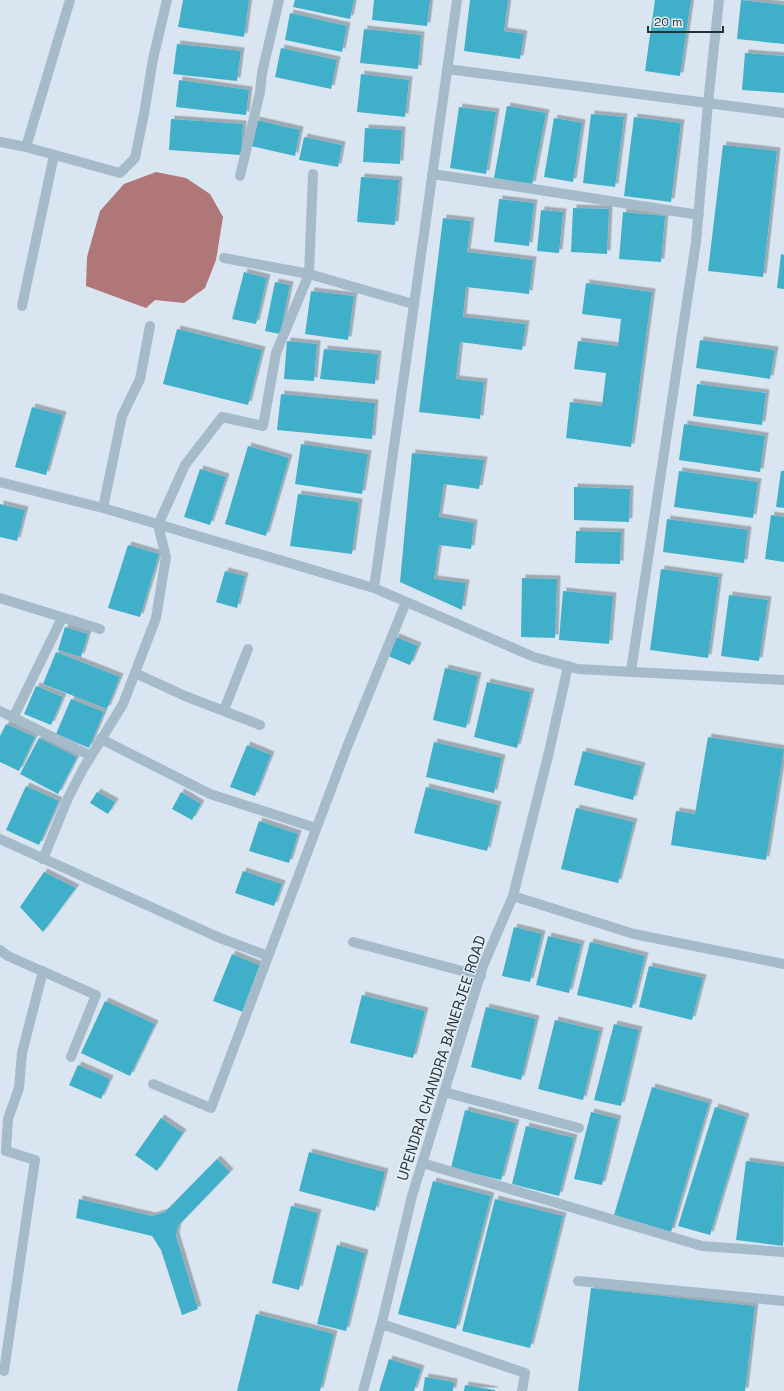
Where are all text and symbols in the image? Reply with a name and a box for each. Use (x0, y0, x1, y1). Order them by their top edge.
scale bar (648, 8, 723, 34)
text: 20 m (654, 14, 682, 30)
street label: UPENDRA CHANDRA BANERJEE ROAD (392, 933, 490, 1183)

